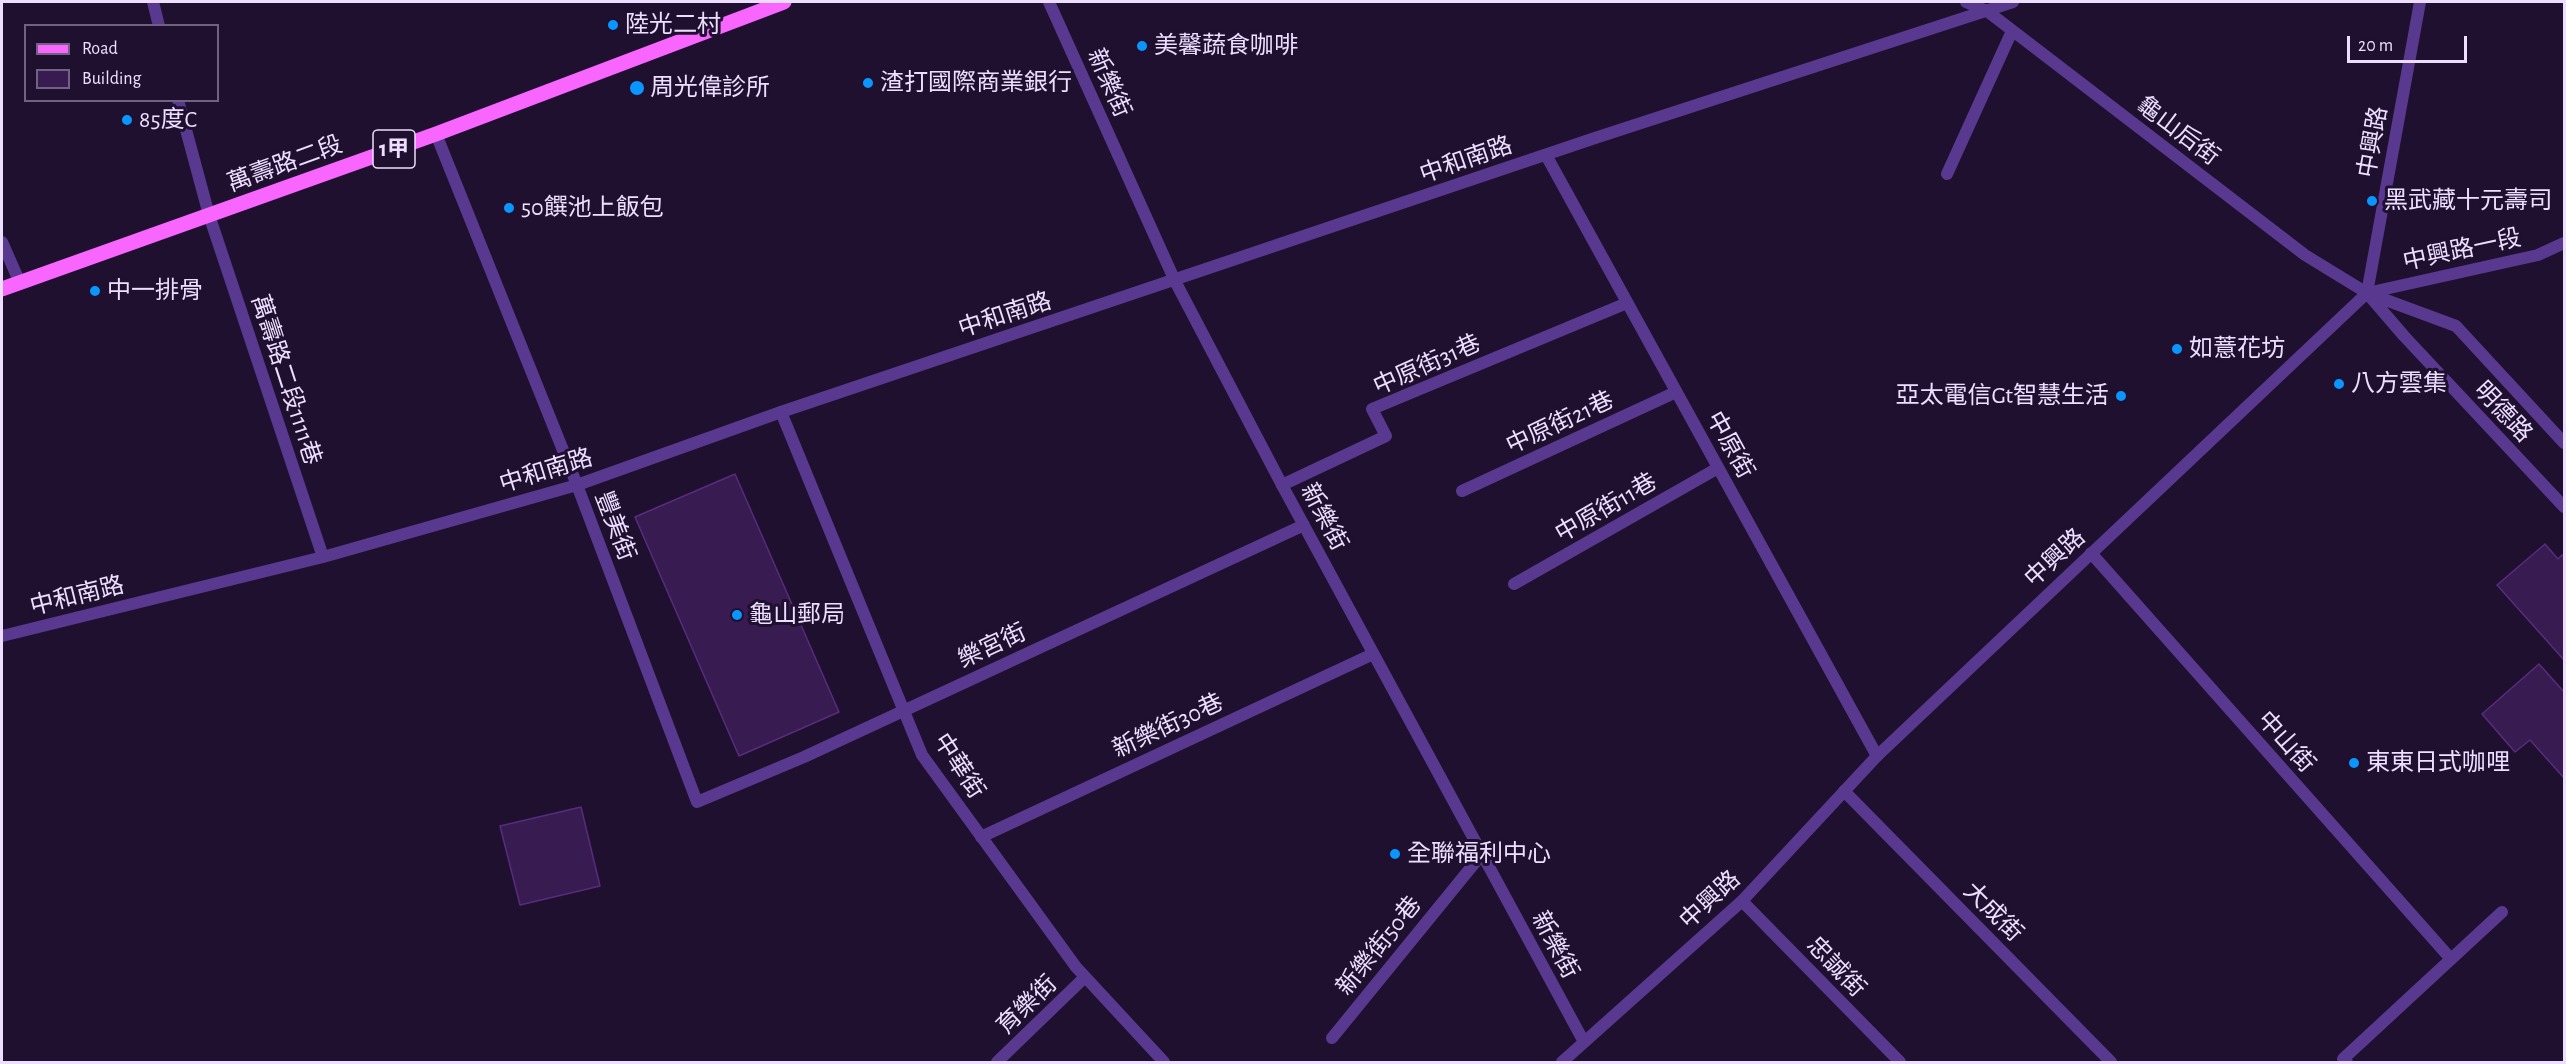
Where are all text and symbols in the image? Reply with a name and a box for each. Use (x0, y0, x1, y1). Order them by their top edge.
place label: 陸光二村 (625, 11, 721, 39)
marker: 陸光二村 (606, 18, 620, 32)
legend (24, 24, 219, 102)
scale bar (2350, 24, 2470, 62)
place label: 美馨蔬食咖啡 (1154, 32, 1298, 60)
text: 20 m (2358, 37, 2393, 55)
marker: 美馨蔬食咖啡 (1135, 39, 1149, 53)
text: Road (82, 40, 118, 58)
street label: 新樂街 (1081, 44, 1137, 122)
place label: 渣打國際商業銀行 (880, 69, 1072, 97)
text: Building (82, 70, 141, 88)
place label: 周光偉診所 (650, 74, 770, 102)
marker: 渣打國際商業銀行 (861, 76, 875, 90)
marker: 周光偉診所 (628, 79, 646, 97)
street label: 龜山后街 (2131, 91, 2225, 171)
street label: 中興路 (2353, 104, 2393, 180)
place label: 85度C (139, 106, 197, 134)
marker: 85度C (120, 113, 134, 127)
street label: 萬壽路二段 (224, 130, 346, 198)
road number: 1甲 (373, 130, 415, 168)
street label: 中和南路 (1416, 131, 1516, 189)
place label: 黑武藏十元壽司 (2384, 187, 2552, 215)
place label: 50饌池上飯包 (521, 194, 664, 222)
marker: 黑武藏十元壽司 (2365, 194, 2379, 208)
marker: 50饌池上飯包 (502, 201, 516, 215)
street label: 中興路一段 (2400, 223, 2524, 277)
place label: 中一排骨 (107, 277, 203, 305)
marker: 中一排骨 (88, 284, 102, 298)
street label: 中和南路 (955, 286, 1055, 344)
street label: 萬壽路二段1111巷 (245, 291, 327, 469)
street label: 中原街31巷 (1369, 329, 1485, 401)
place label: 如薏花坊 (2189, 335, 2285, 363)
marker: 如薏花坊 (2170, 342, 2184, 356)
place label: 八方雲集 (2351, 370, 2447, 398)
street label: 明德路 (2468, 376, 2538, 448)
marker: 八方雲集 (2332, 377, 2346, 391)
place label: 亞太電信Gt智慧生活 (1895, 382, 2109, 410)
street label: 中原街21巷 (1502, 386, 1618, 460)
marker: 亞太電信Gt智慧生活 (2114, 389, 2128, 403)
street label: 中原街 (1700, 407, 1760, 483)
street label: 中和南路 (496, 443, 596, 499)
street label: 中原街11巷 (1550, 467, 1662, 549)
street label: 新樂街 (1294, 478, 1354, 556)
street label: 豐美街 (589, 487, 641, 565)
street label: 中興路 (2019, 523, 2091, 593)
street label: 中和南路 (27, 570, 127, 622)
place label: 龜山郵局 (749, 601, 845, 629)
marker: 龜山郵局 (730, 608, 744, 622)
street label: 樂宮街 (953, 618, 1031, 674)
street label: 新樂街30巷 (1108, 688, 1228, 764)
street label: 中山街 (2251, 706, 2321, 778)
street label: 中華街 (927, 728, 991, 804)
place label: 東東日式咖哩 (2366, 749, 2510, 777)
marker: 東東日式咖哩 (2347, 756, 2361, 770)
place label: 全聯福利中心 (1407, 840, 1551, 868)
marker: 全聯福利中心 (1388, 847, 1402, 861)
street label: 中興路 (1674, 865, 1746, 935)
street label: 大成街 (1957, 876, 2029, 948)
street label: 新樂街50巷 (1330, 891, 1428, 1001)
street label: 新樂街 (1525, 906, 1585, 984)
street label: 忠誠街 (1801, 931, 1871, 1003)
street label: 育樂街 (991, 970, 1063, 1040)

